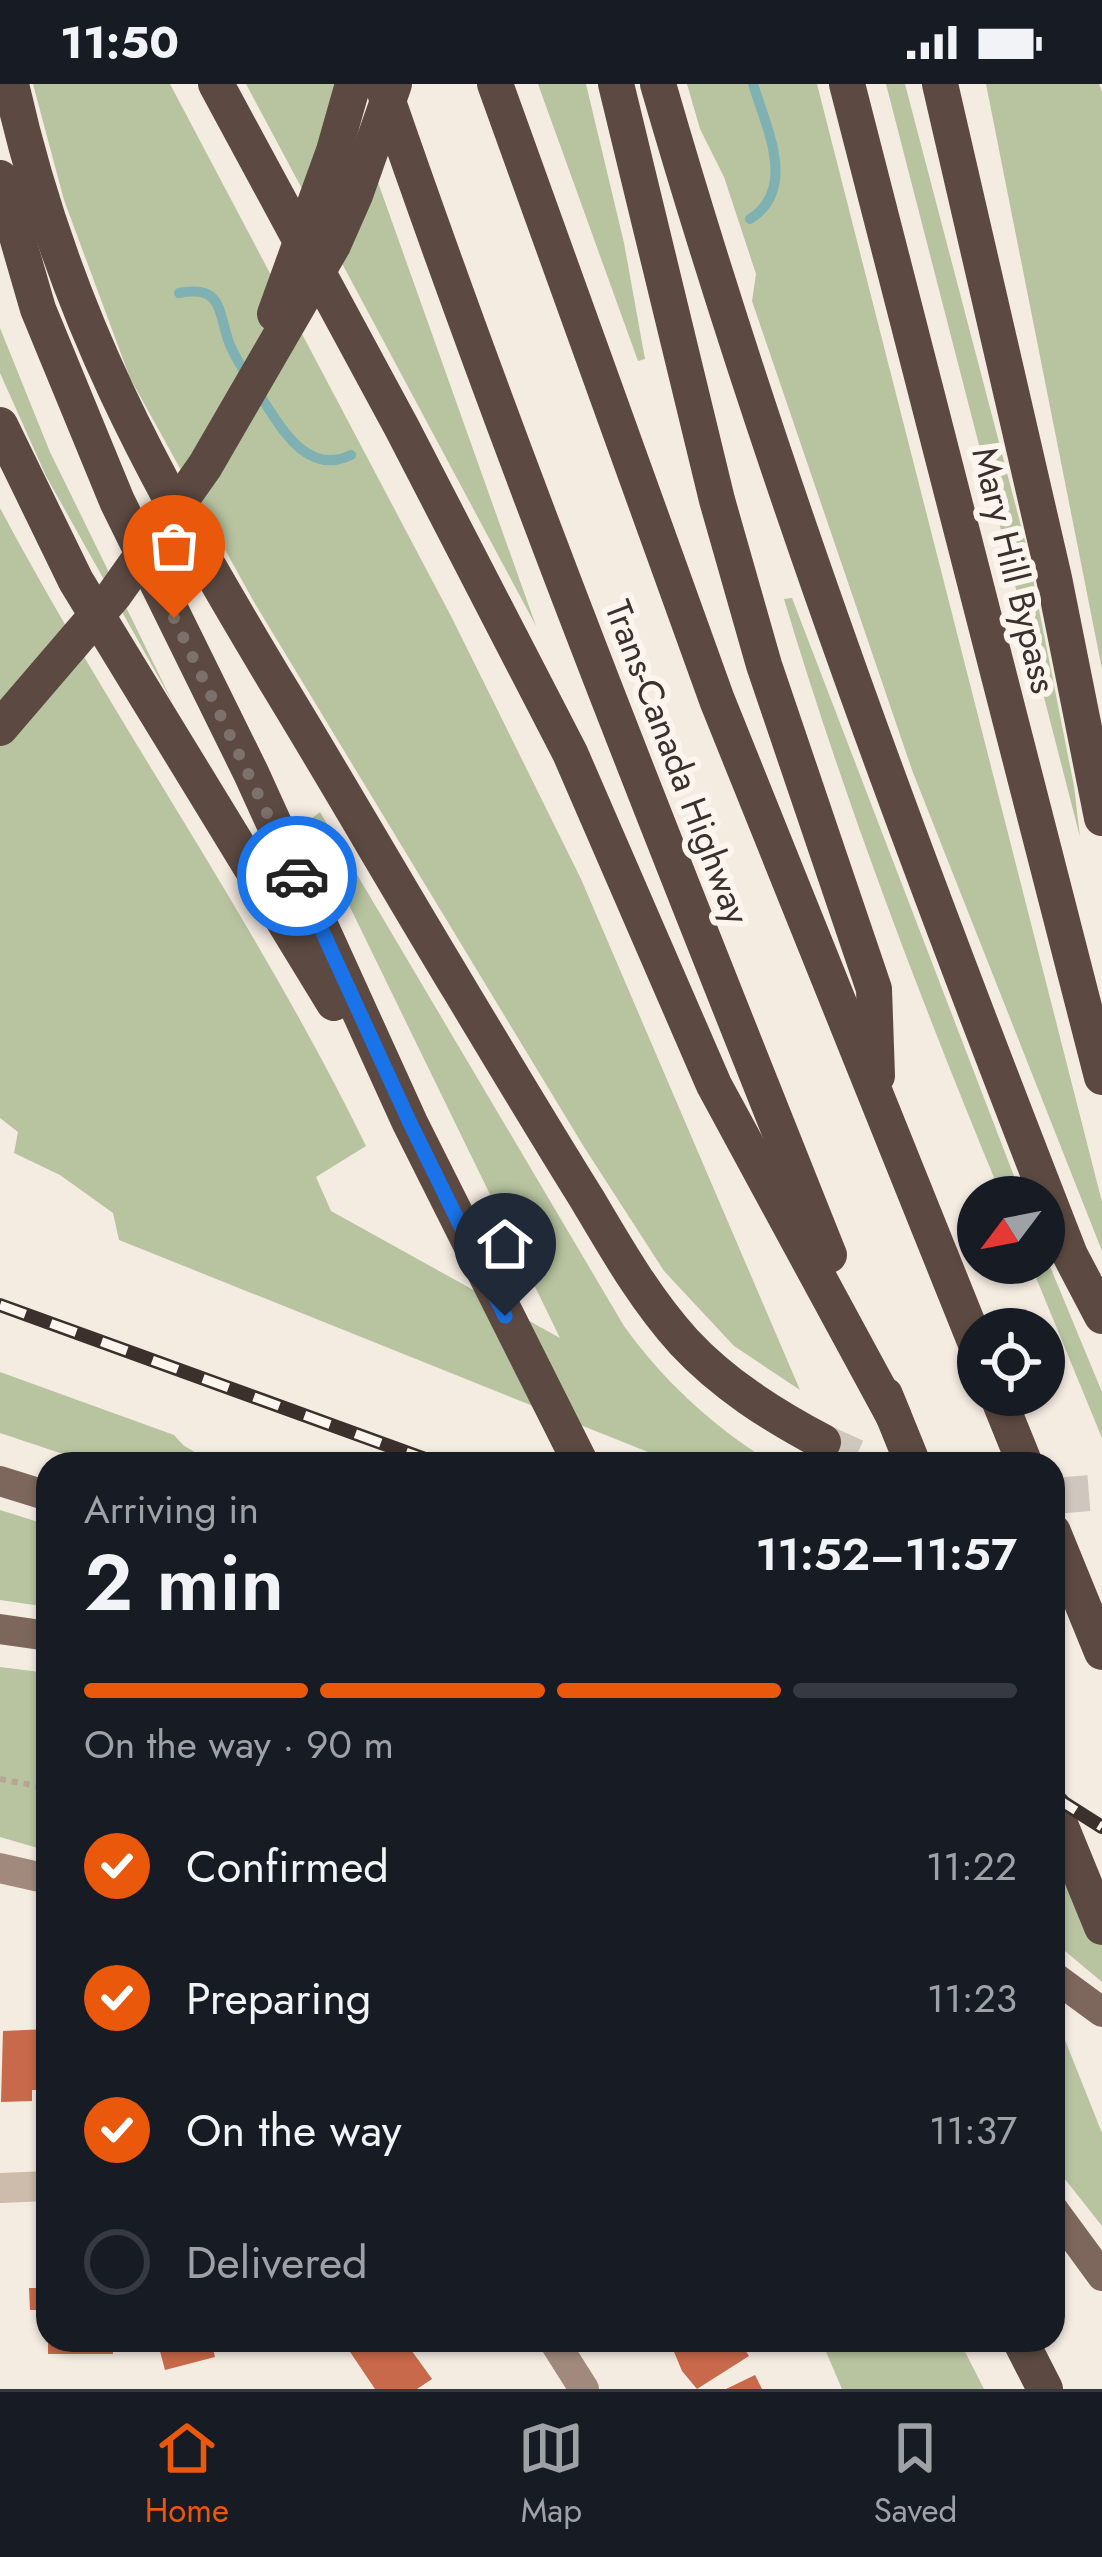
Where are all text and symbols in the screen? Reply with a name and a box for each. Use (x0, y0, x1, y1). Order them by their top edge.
text: 11:50 (60, 10, 179, 75)
street label: Mary Hill Bypass (959, 442, 1071, 698)
pin (123, 495, 225, 618)
icon: bag (141, 513, 207, 579)
street label: Trans-Canada Highway (592, 593, 764, 932)
courier (237, 816, 357, 936)
icon: car (264, 843, 330, 909)
north arrow (957, 1176, 1065, 1284)
map controls (957, 1176, 1065, 1416)
pin (454, 1193, 556, 1316)
icon: home (472, 1211, 538, 1277)
button: locate (957, 1308, 1065, 1416)
text: Arriving in (84, 1481, 259, 1538)
text: 11:52–11:57 (755, 1522, 1017, 1587)
text: 2 min (84, 1527, 284, 1639)
text: On the way · 90 m (84, 1716, 394, 1773)
icon: check (84, 1833, 150, 1899)
text: Confirmed (186, 1834, 389, 1899)
text: 11:22 (926, 1838, 1017, 1895)
icon: check (84, 1965, 150, 2031)
text: Preparing (186, 1966, 371, 2031)
text: 11:23 (927, 1970, 1017, 2027)
icon: check (84, 2097, 150, 2163)
text: On the way (186, 2098, 402, 2163)
text: 11:37 (929, 2102, 1017, 2159)
text: Delivered (186, 2230, 368, 2295)
tab: Home (145, 2415, 229, 2534)
tab: Map (518, 2415, 584, 2534)
tab: Saved (874, 2415, 957, 2534)

